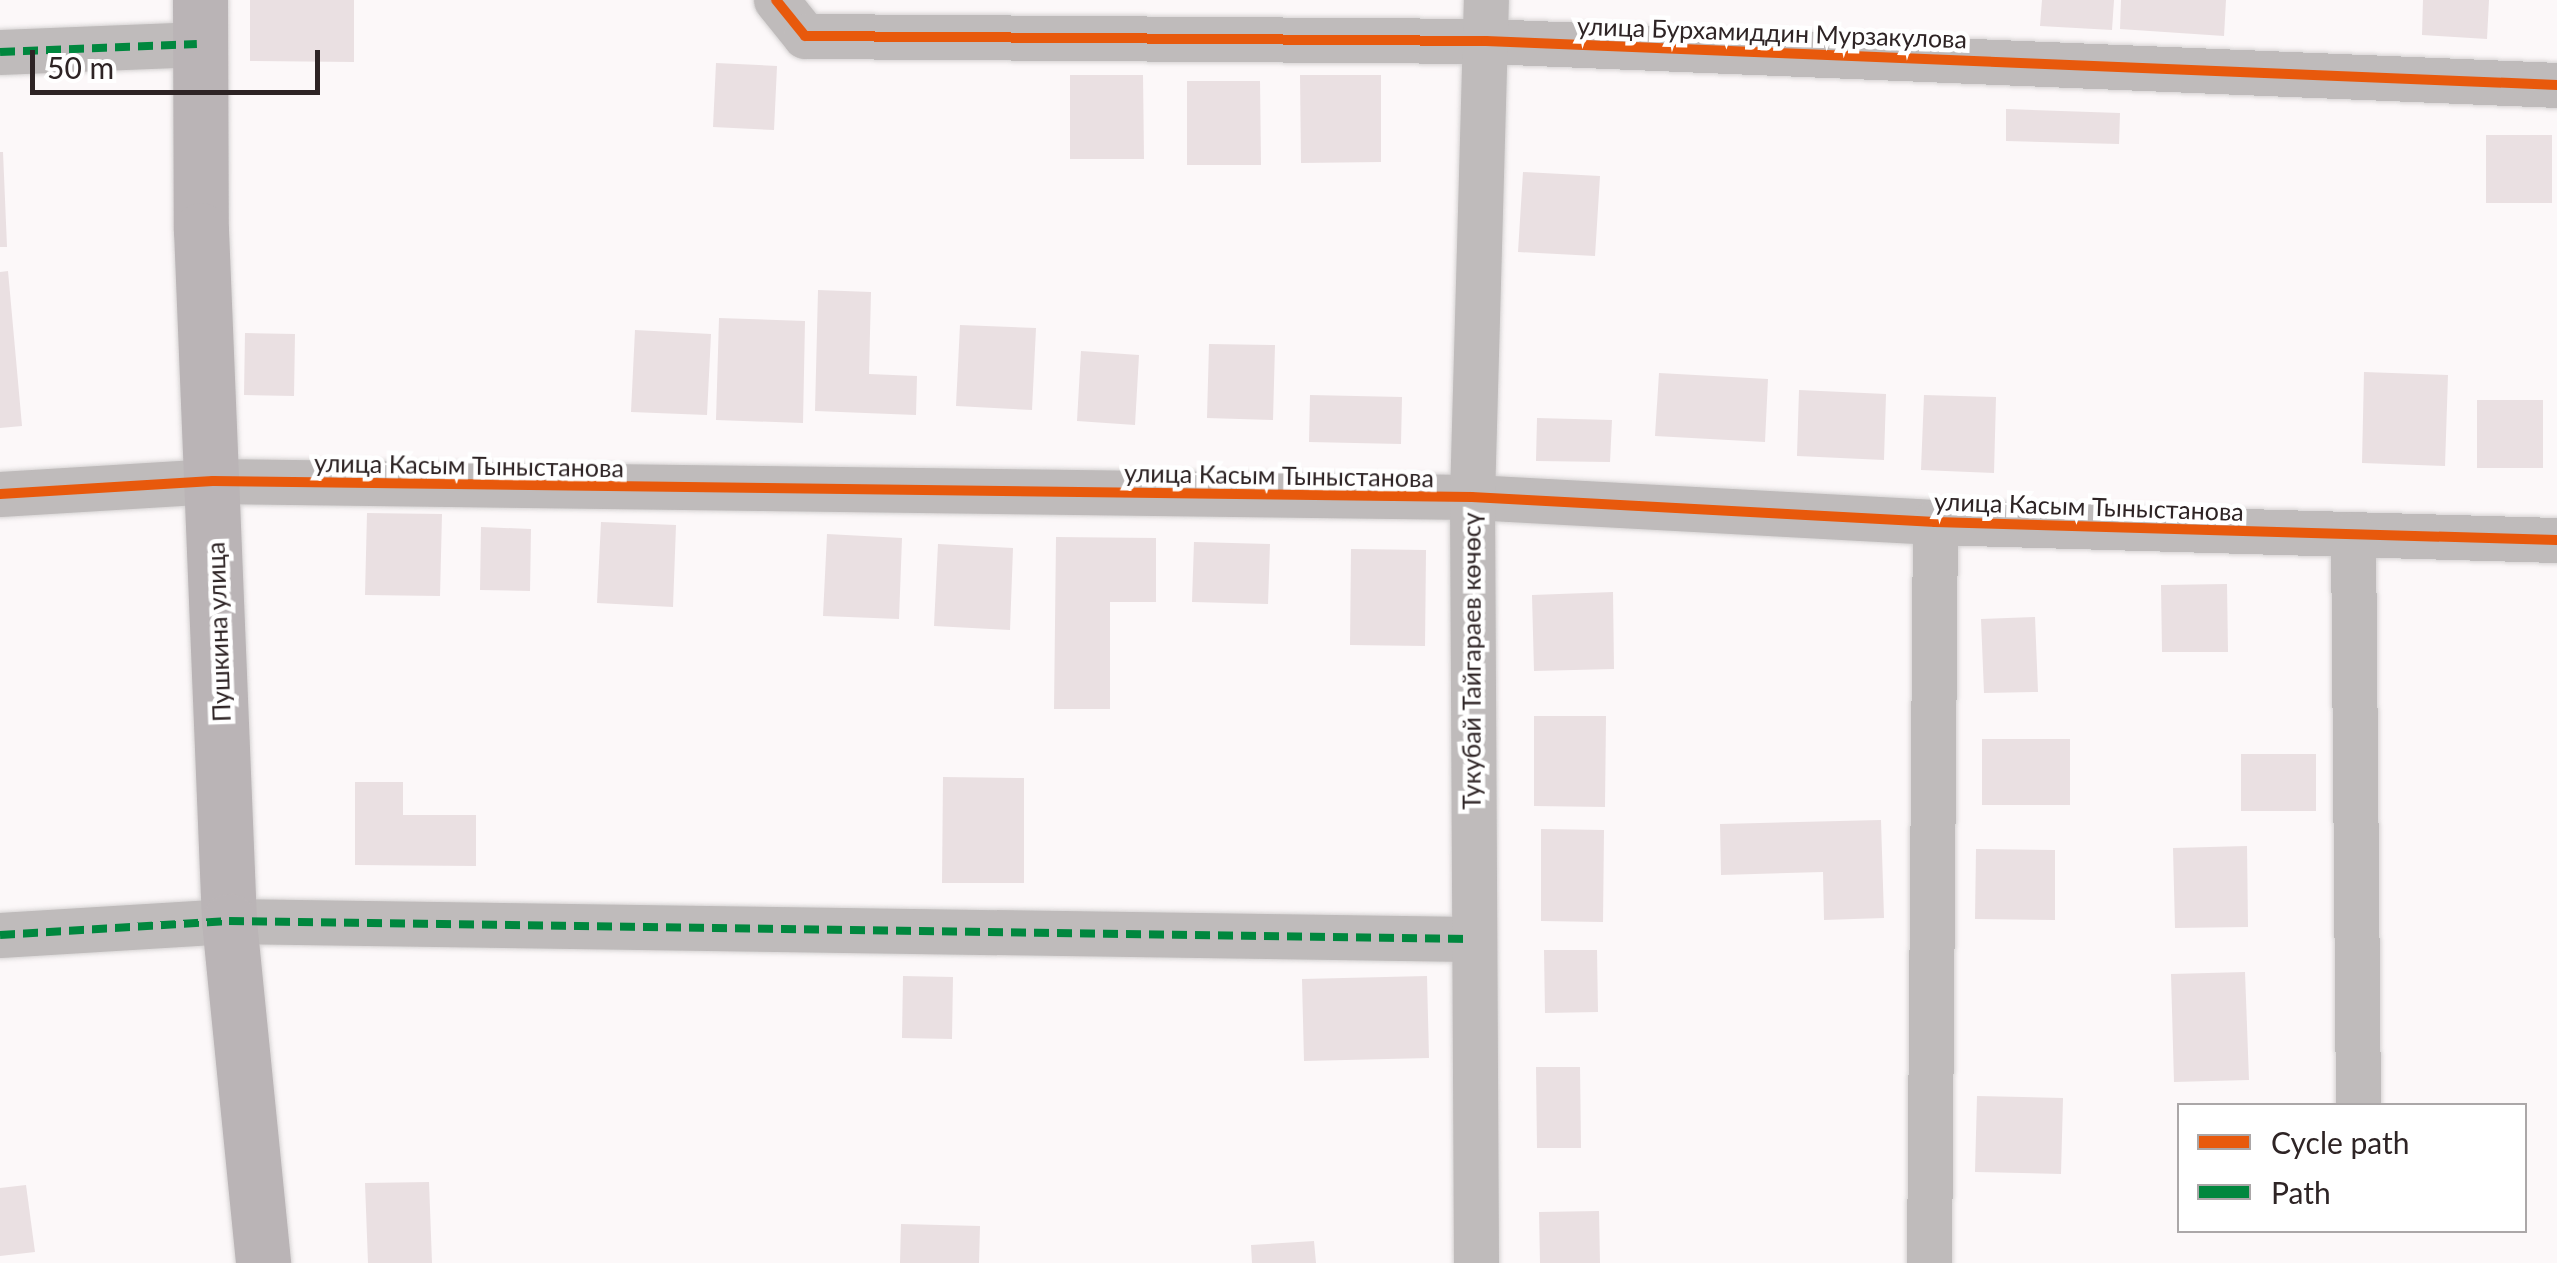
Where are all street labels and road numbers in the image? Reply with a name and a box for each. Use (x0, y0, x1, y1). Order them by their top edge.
street label: улица Бурхамиддин Мурзакулова (1577, 10, 1967, 54)
street label: улица Касым Тыныстанова (314, 447, 624, 483)
street label: улица Касым Тыныстанова (1124, 457, 1434, 493)
street label: улица Касым Тыныстанова (1934, 486, 2244, 526)
street label: Тукубай Тайгараев көчөсү (1456, 512, 1486, 810)
street label: Пушкина улица (200, 541, 236, 723)

